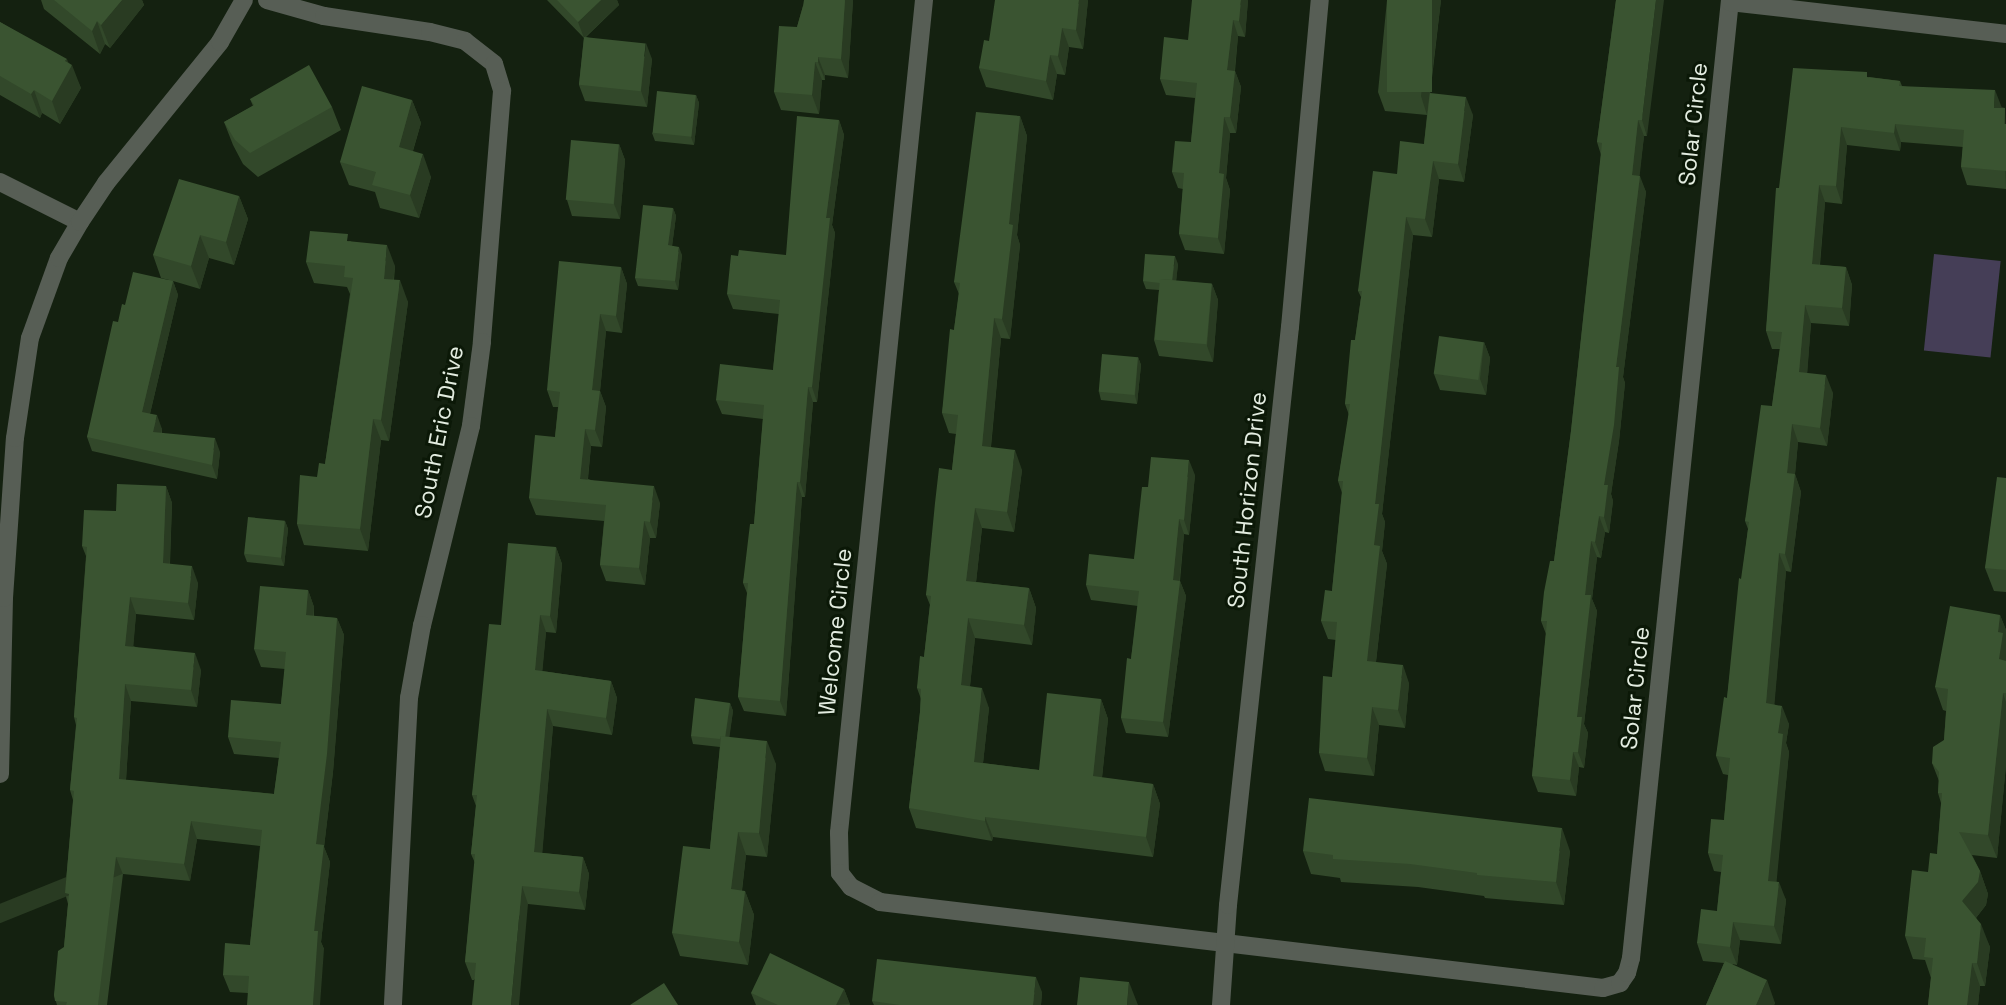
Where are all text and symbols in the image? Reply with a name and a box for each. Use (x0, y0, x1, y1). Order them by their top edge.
street label: Solar Circle (1673, 61, 1713, 187)
street label: South Eric Drive (409, 343, 469, 521)
street label: South Horizon Drive (1222, 390, 1272, 610)
street label: Welcome Circle (812, 547, 858, 717)
street label: Solar Circle (1615, 625, 1655, 751)

